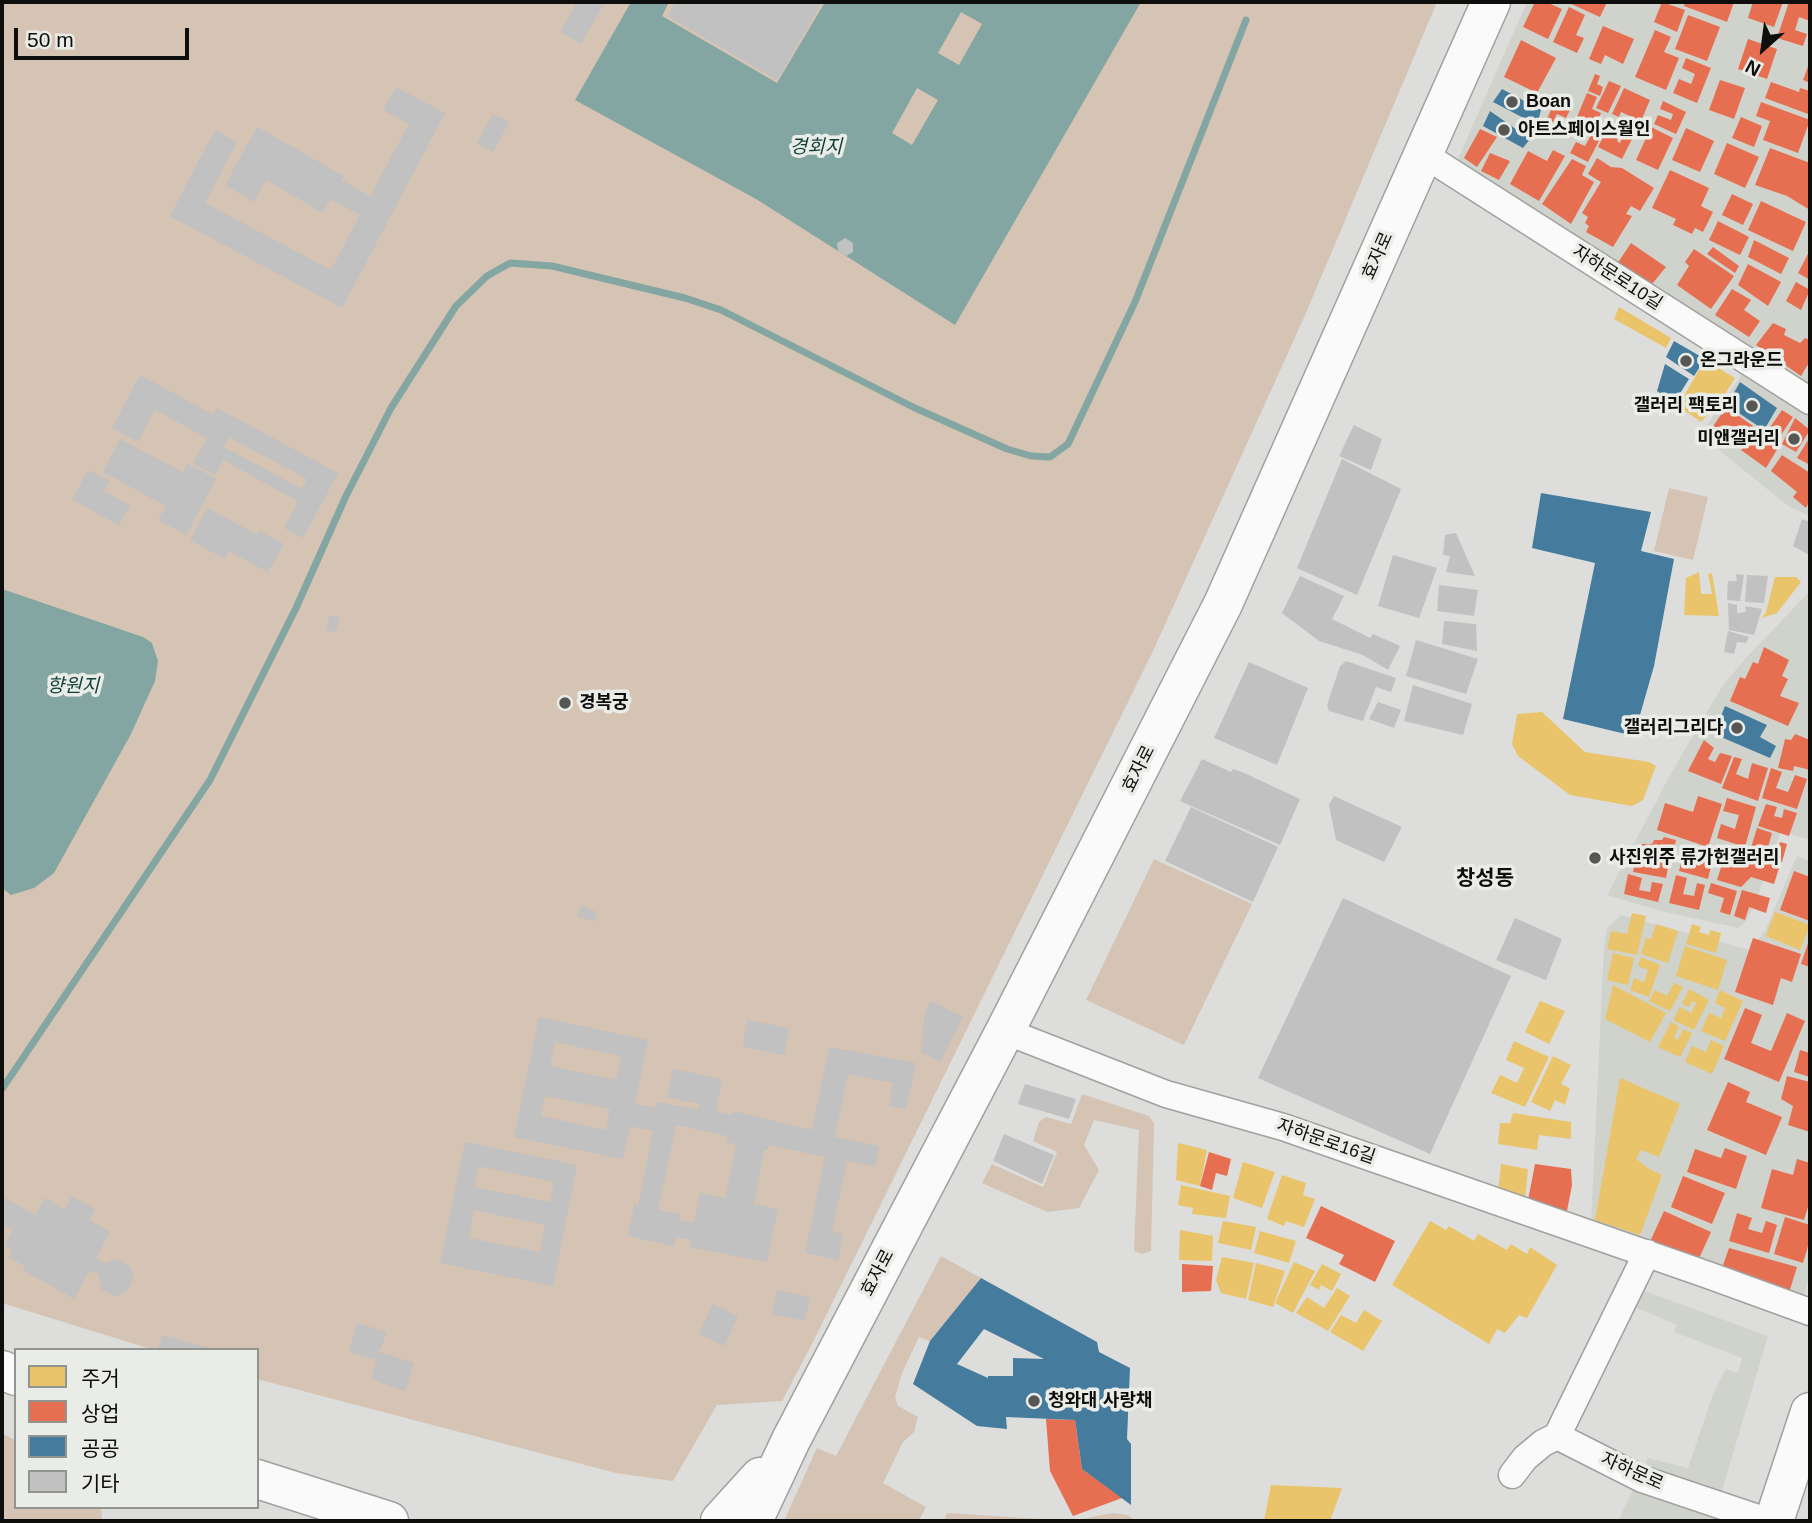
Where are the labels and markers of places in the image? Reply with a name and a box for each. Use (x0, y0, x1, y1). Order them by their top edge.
place label: Boan (1526, 91, 1571, 113)
marker: Boan (1504, 94, 1520, 110)
place label: 아트스페이스월인 (1518, 119, 1650, 141)
marker: 아트스페이스월인 (1496, 122, 1512, 138)
place label: 온그라운드 (1700, 350, 1783, 372)
marker: 온그라운드 (1678, 353, 1694, 369)
place label: 갤러리 팩토리 (1634, 395, 1738, 417)
marker: 갤러리 팩토리 (1744, 398, 1760, 414)
place label: 미앤갤러리 (1697, 428, 1780, 450)
marker: 미앤갤러리 (1786, 431, 1802, 447)
place label: 경복궁 (579, 692, 629, 714)
marker: 경복궁 (557, 695, 573, 711)
place label: 갤러리그리다 (1624, 717, 1723, 739)
marker: 갤러리그리다 (1729, 720, 1745, 736)
place label: 사진위주 류가헌갤러리 (1609, 847, 1780, 869)
marker: 사진위주 류가헌갤러리 (1587, 850, 1603, 866)
place label: 청와대 사랑채 (1048, 1390, 1152, 1412)
marker: 청와대 사랑채 (1026, 1393, 1042, 1409)

